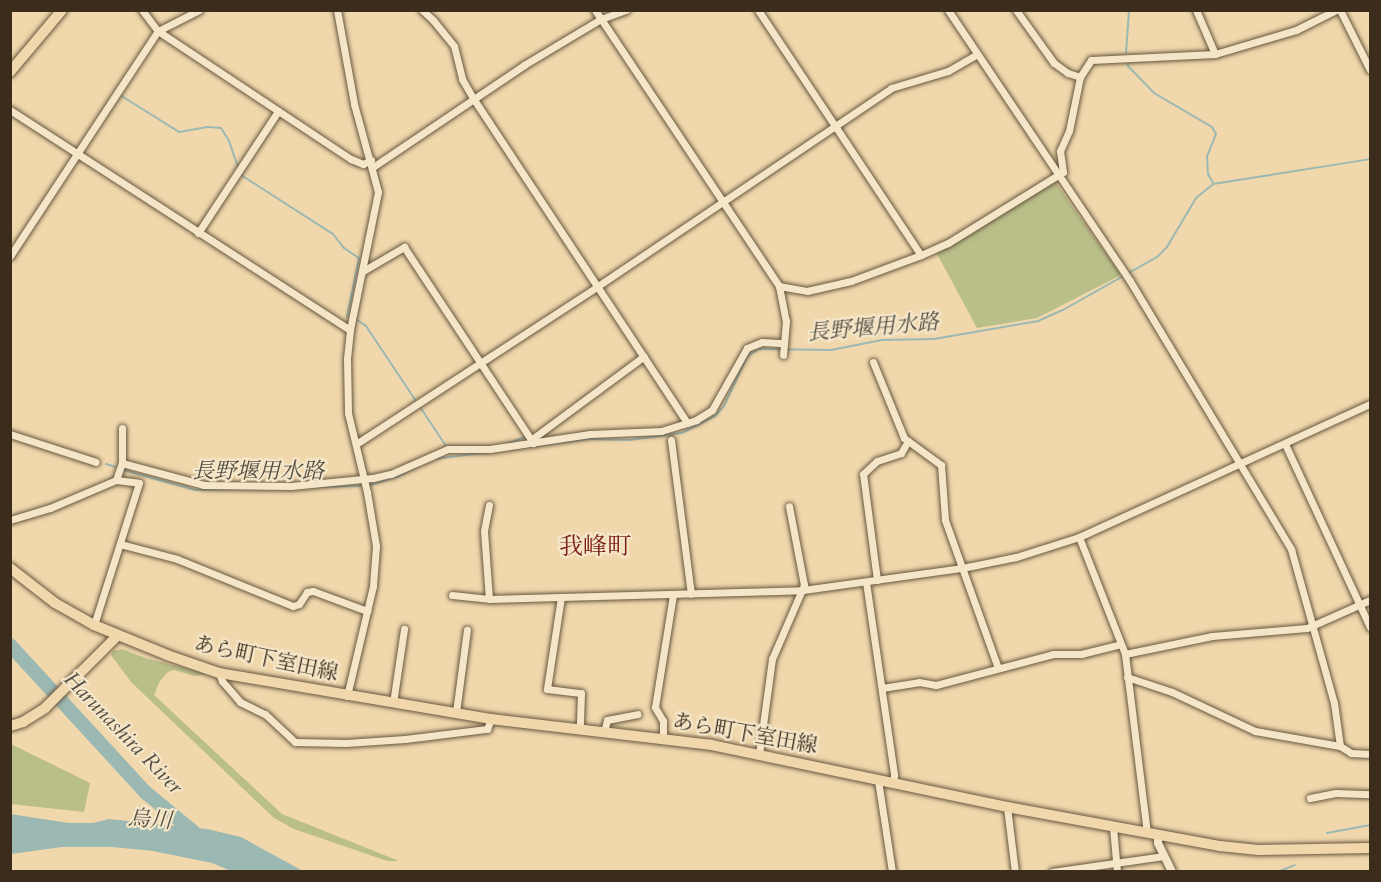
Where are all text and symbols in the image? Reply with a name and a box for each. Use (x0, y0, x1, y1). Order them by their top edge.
water label: 長野堰用水路 (806, 309, 940, 347)
water label: 長野堰用水路 (192, 459, 324, 485)
district label: 我峰町 (559, 533, 631, 561)
street label: あら町下室田線 (191, 631, 341, 687)
water label: Harunashira River (58, 666, 188, 800)
street label: あら町下室田線 (670, 709, 820, 759)
water label: 烏川 (127, 805, 173, 835)

